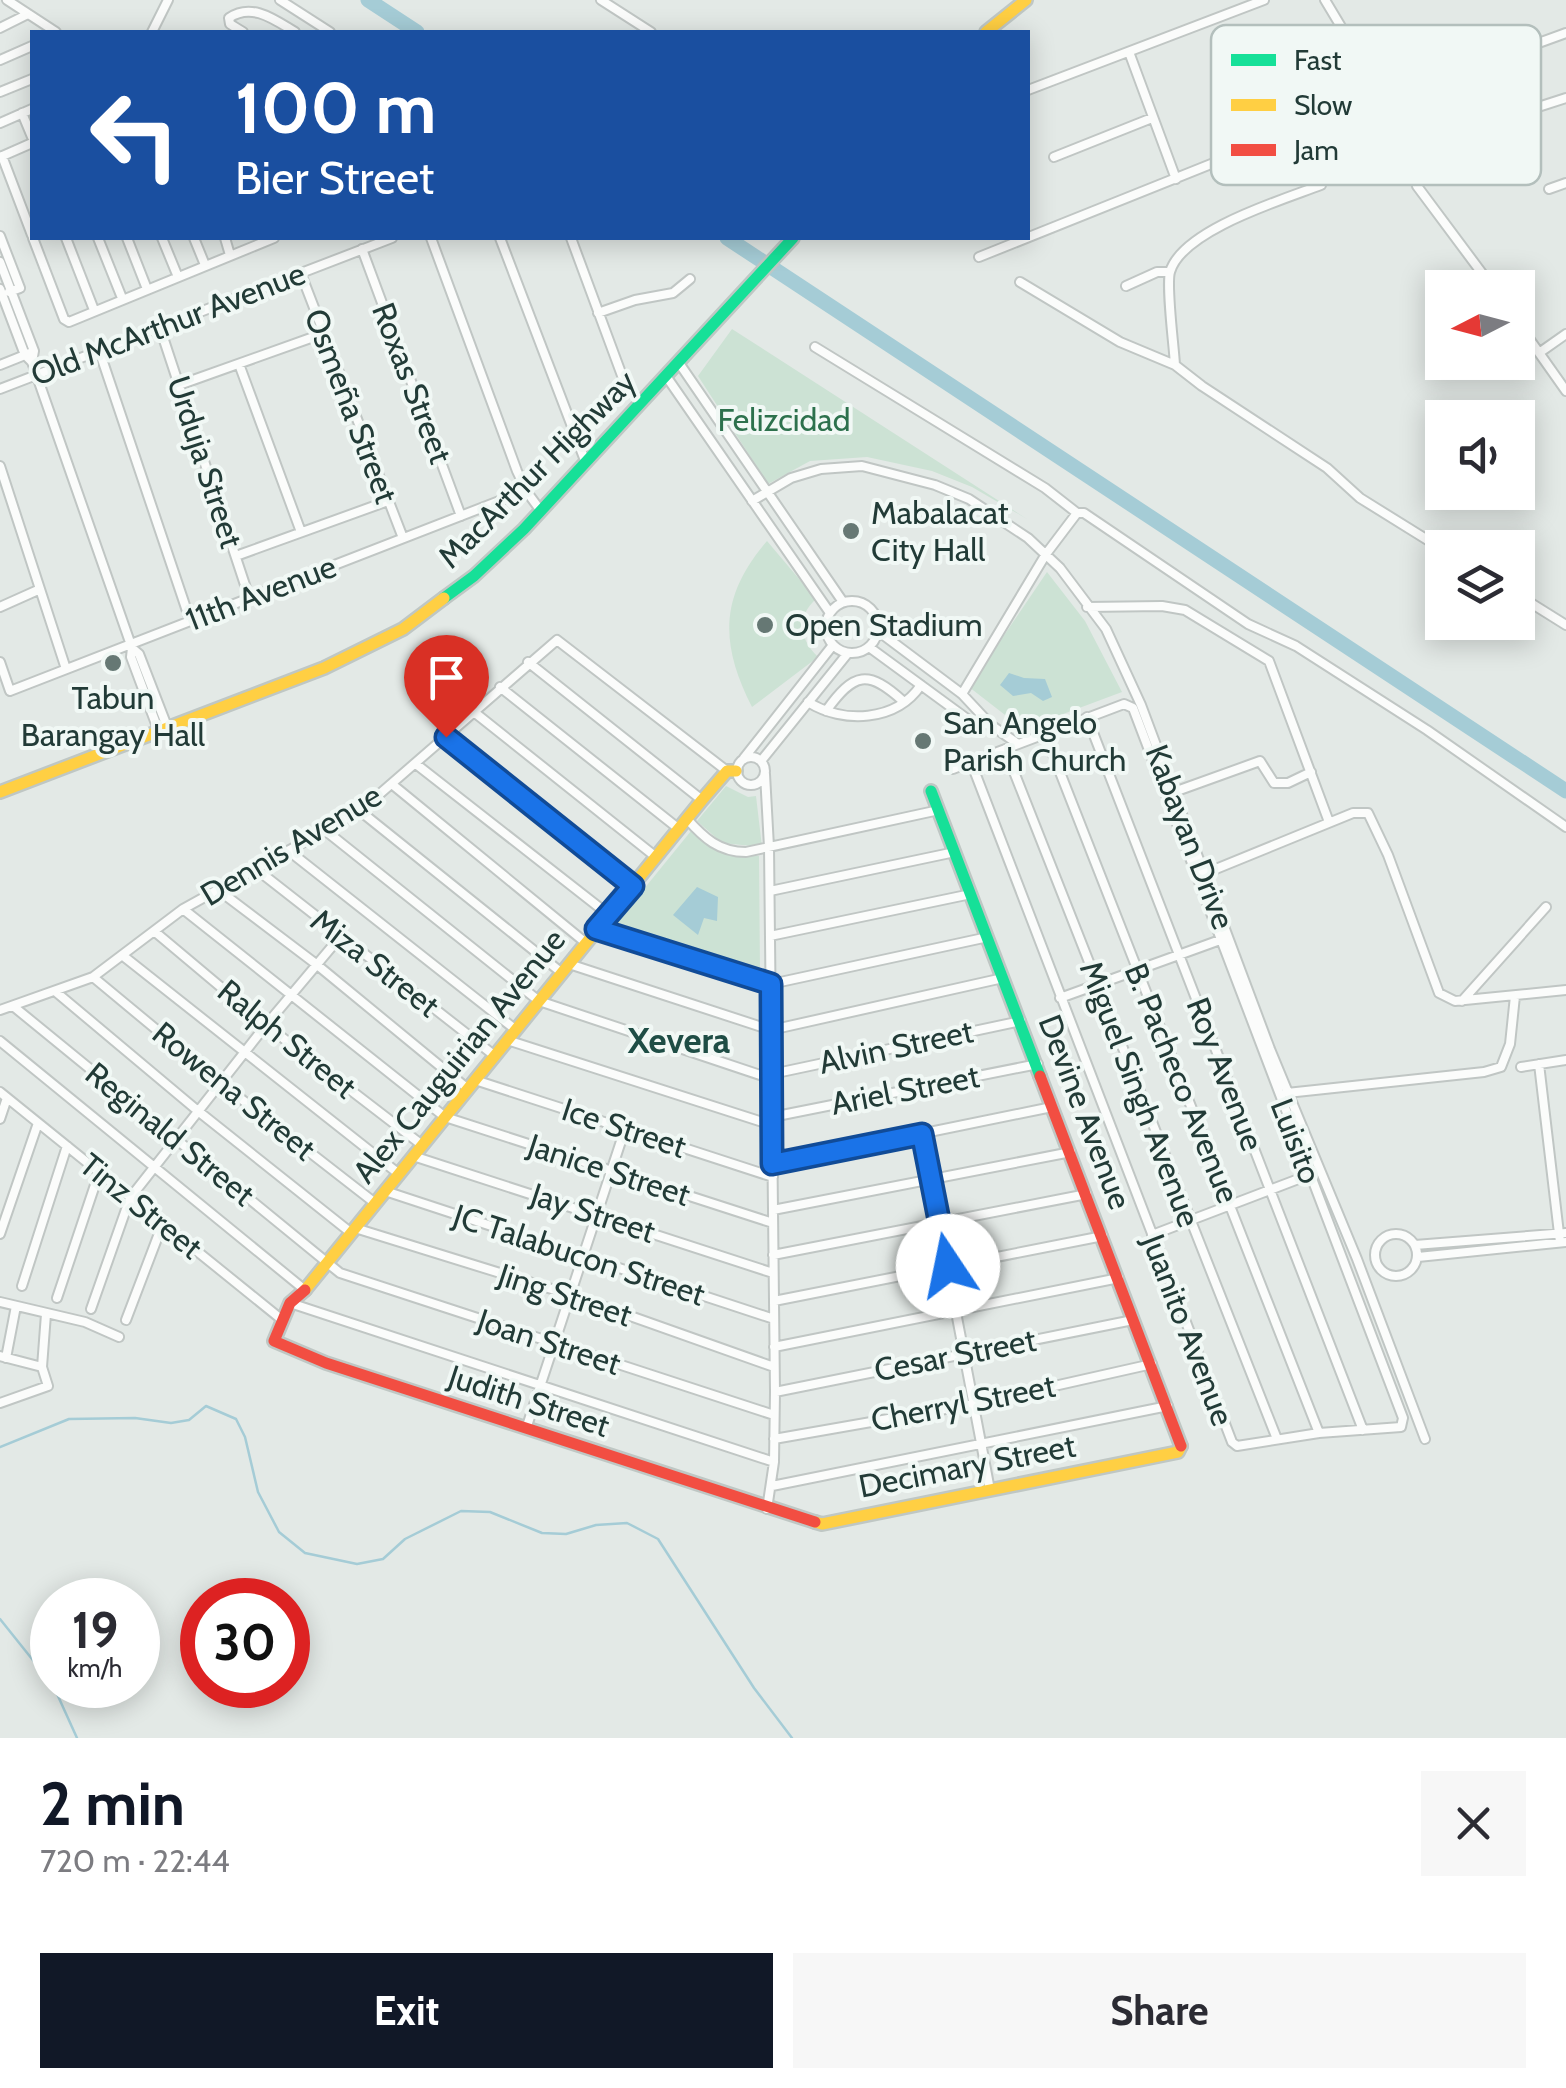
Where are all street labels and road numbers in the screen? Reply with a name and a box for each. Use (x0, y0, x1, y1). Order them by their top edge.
street label: Old McArthur Avenue (25, 253, 310, 394)
street label: Roxas Street (364, 297, 461, 469)
street label: Osmeña Street (297, 303, 406, 509)
street label: MacArthur Highway (430, 362, 644, 576)
street label: Urduja Street (159, 371, 252, 553)
street label: 11th Avenue (180, 546, 341, 639)
street label: Kabayan Drive (1137, 739, 1243, 934)
street label: Dennis Avenue (193, 775, 388, 914)
street label: Miza Street (303, 900, 447, 1025)
street label: Alex Cauguirian Avenue (344, 921, 573, 1191)
street label: Miguel Singh Avenue (1072, 955, 1209, 1232)
street label: B. Pacheco Avenue (1117, 957, 1248, 1208)
street label: Ralph Street (210, 971, 365, 1106)
street label: Roy Avenue (1178, 992, 1272, 1156)
street label: Devine Avenue (1031, 1009, 1140, 1214)
street label: Alvin Street (815, 1011, 977, 1082)
street label: Rowena Street (145, 1013, 324, 1168)
street label: Reginald Street (78, 1054, 263, 1214)
street label: Ariel Street (828, 1056, 982, 1123)
street label: Ice Street (557, 1089, 691, 1166)
street label: Luisito (1263, 1093, 1330, 1189)
street label: Janice Street (522, 1125, 695, 1214)
street label: Tinz Street (72, 1145, 210, 1267)
street label: Jay Street (525, 1174, 660, 1251)
street label: JC Talabucon Street (447, 1195, 710, 1314)
street label: Juanito Avenue (1134, 1228, 1243, 1431)
street label: Jing Street (493, 1254, 637, 1334)
street label: Joan Street (472, 1300, 626, 1383)
street label: Cesar Street (871, 1320, 1039, 1389)
street label: Judith Street (443, 1356, 615, 1445)
street label: Cherryl Street (867, 1366, 1059, 1439)
street label: Decimary Street (855, 1425, 1079, 1506)

